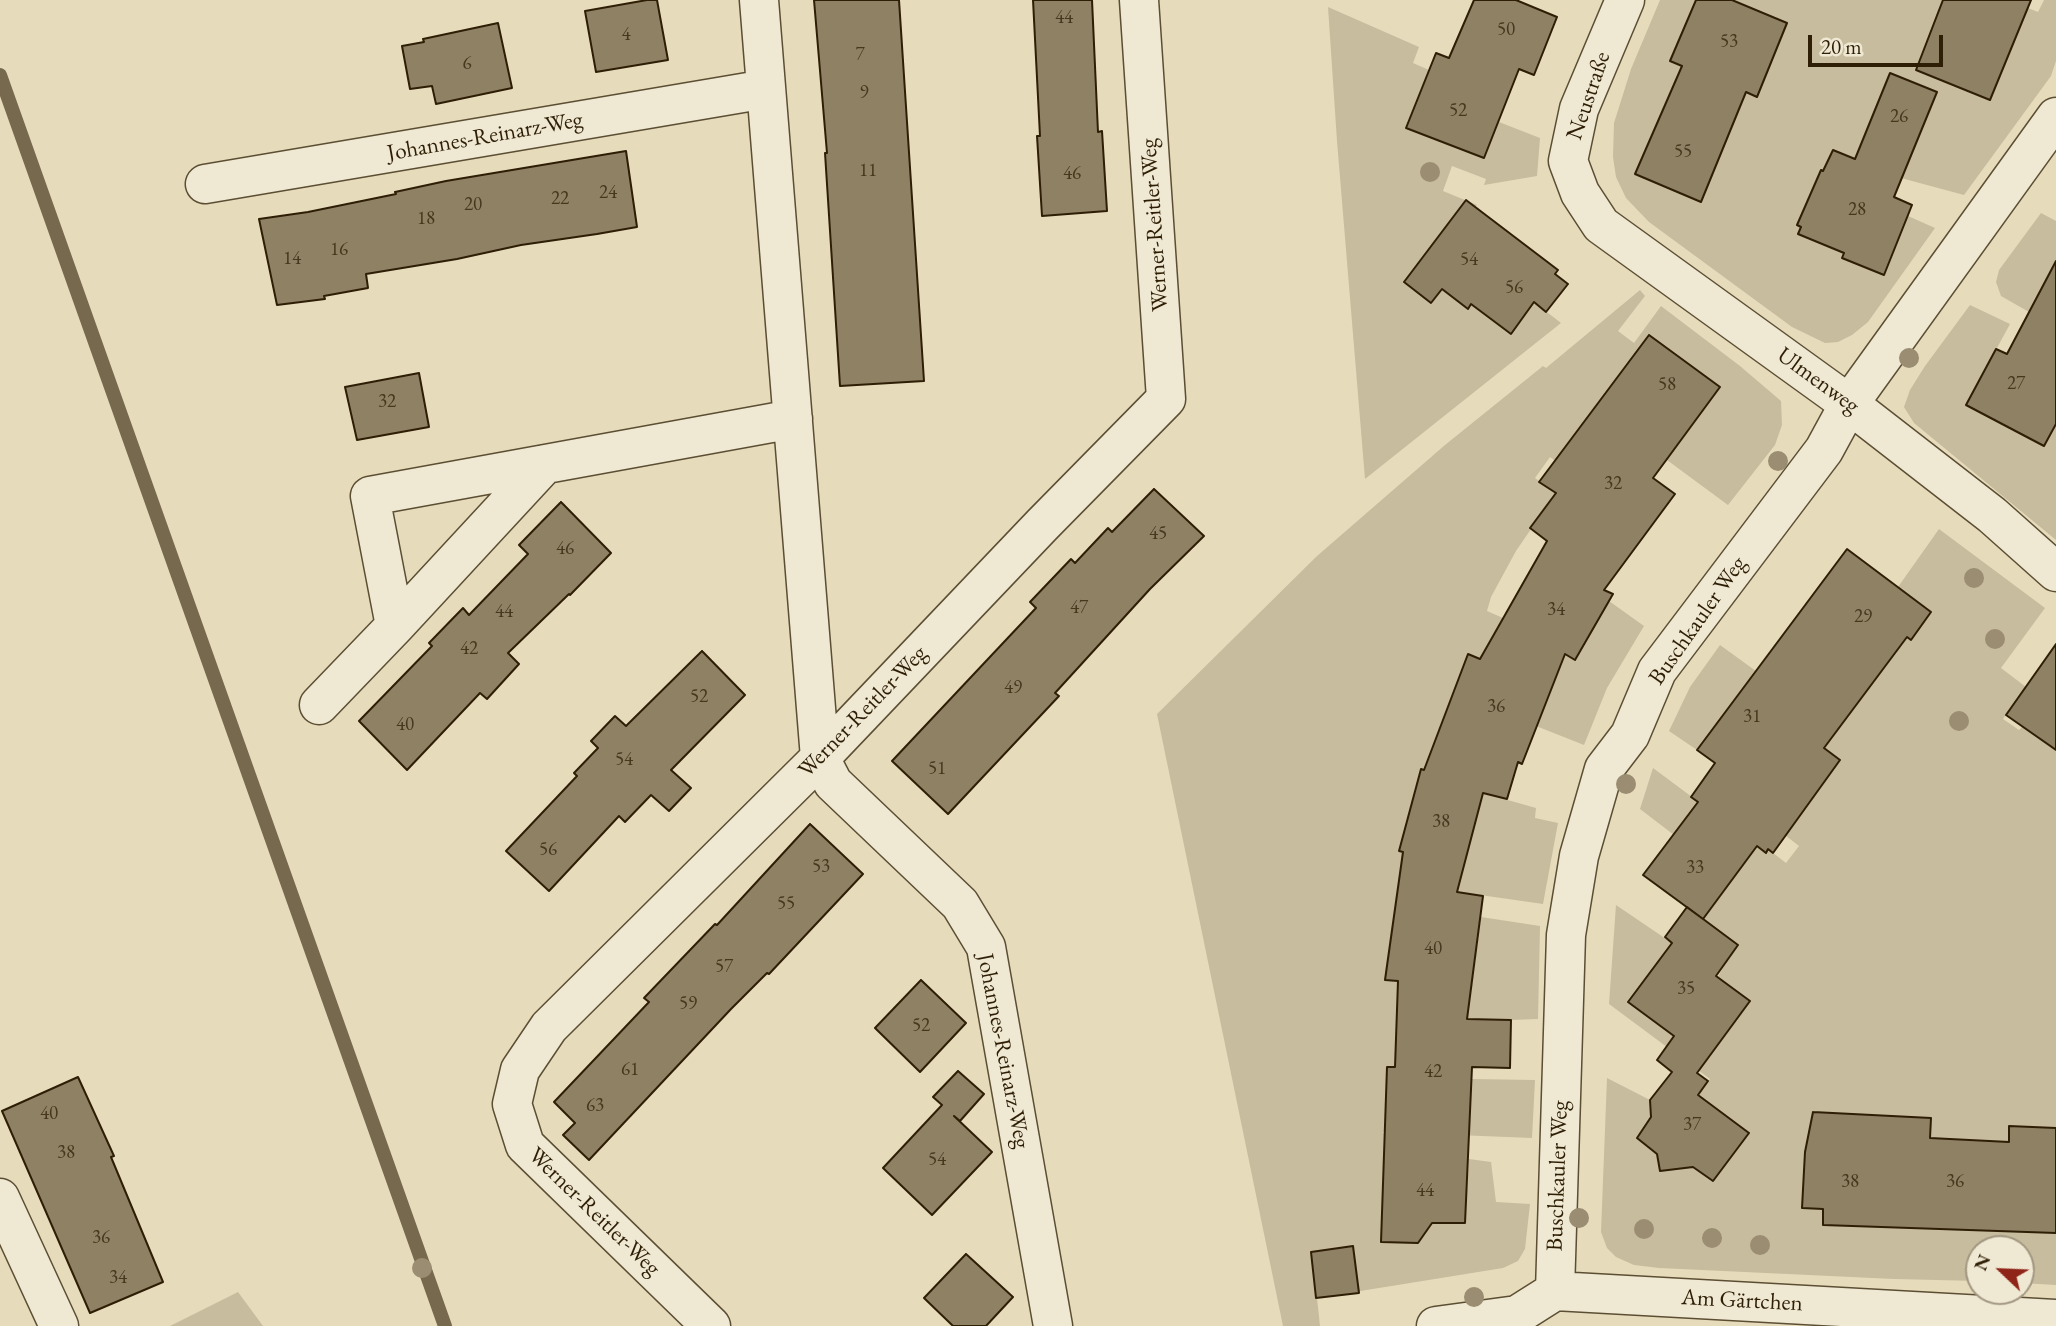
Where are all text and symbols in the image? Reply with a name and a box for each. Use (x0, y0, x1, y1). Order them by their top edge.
house number: 44 (1055, 7, 1073, 29)
house number: 50 (1497, 19, 1515, 41)
scale bar (1811, 21, 1946, 65)
house number: 4 (621, 24, 631, 46)
house number: 53 (1720, 31, 1738, 53)
text: 20 m (1821, 33, 1862, 60)
house number: 7 (855, 44, 865, 66)
street label: Neustraße (1561, 48, 1617, 144)
house number: 6 (462, 53, 472, 75)
house number: 9 (859, 82, 869, 104)
house number: 52 (1449, 100, 1467, 122)
street label: Johannes-Reinarz-Weg (385, 106, 585, 168)
house number: 26 (1890, 106, 1908, 128)
street label: Werner-Reitler-Weg (1135, 138, 1175, 312)
house number: 55 (1674, 141, 1692, 163)
house number: 11 (859, 160, 877, 182)
house number: 46 (1063, 163, 1081, 185)
house number: 24 (599, 182, 617, 204)
house number: 22 (551, 188, 569, 210)
house number: 20 (464, 194, 482, 216)
house number: 28 (1848, 199, 1866, 221)
house number: 18 (417, 208, 435, 230)
house number: 16 (330, 239, 348, 261)
house number: 14 (283, 248, 301, 270)
house number: 54 (1460, 249, 1478, 271)
house number: 56 (1505, 277, 1523, 299)
street label: Ulmenweg (1771, 342, 1865, 420)
house number: 27 (2007, 373, 2025, 395)
house number: 58 (1658, 374, 1676, 396)
house number: 32 (378, 391, 396, 413)
house number: 32 (1604, 473, 1622, 495)
house number: 45 (1149, 523, 1167, 545)
house number: 46 (556, 538, 574, 560)
street label: Buschkauler Weg (1643, 551, 1753, 691)
house number: 47 (1070, 597, 1088, 619)
house number: 34 (1547, 599, 1565, 621)
house number: 44 (495, 601, 513, 623)
house number: 29 (1854, 606, 1872, 628)
house number: 42 (460, 638, 478, 660)
street label: Werner-Reitler-Weg (793, 640, 933, 784)
house number: 49 (1004, 677, 1022, 699)
house number: 52 (690, 686, 708, 708)
house number: 36 (1487, 696, 1505, 718)
house number: 31 (1743, 706, 1761, 728)
house number: 40 (396, 714, 414, 736)
house number: 54 (615, 749, 633, 771)
house number: 51 (928, 758, 946, 780)
house number: 38 (1432, 811, 1450, 833)
house number: 56 (539, 839, 557, 861)
house number: 53 (812, 856, 830, 878)
house number: 33 (1686, 857, 1704, 879)
house number: 55 (777, 893, 795, 915)
house number: 40 (1424, 938, 1442, 960)
street label: Johannes-Reinarz-Weg (971, 951, 1035, 1151)
house number: 57 (715, 956, 733, 978)
house number: 35 (1677, 978, 1695, 1000)
house number: 59 (679, 993, 697, 1015)
house number: 52 (912, 1015, 930, 1037)
house number: 61 (621, 1059, 639, 1081)
house number: 42 (1424, 1061, 1442, 1083)
house number: 63 (586, 1095, 604, 1117)
street label: Buschkauler Weg (1542, 1100, 1574, 1252)
house number: 40 (40, 1103, 58, 1125)
house number: 37 (1683, 1114, 1701, 1136)
house number: 38 (57, 1142, 75, 1164)
street label: Werner-Reitler-Weg (522, 1142, 666, 1282)
house number: 54 (928, 1149, 946, 1171)
house number: 38 (1841, 1171, 1859, 1193)
house number: 36 (1946, 1171, 1964, 1193)
house number: 44 (1416, 1180, 1434, 1202)
house number: 36 (92, 1227, 110, 1249)
north arrow (1965, 1235, 2035, 1305)
text: N (1968, 1250, 1997, 1274)
house number: 34 (109, 1267, 127, 1289)
street label: Am Gärtchen (1681, 1284, 1803, 1318)

